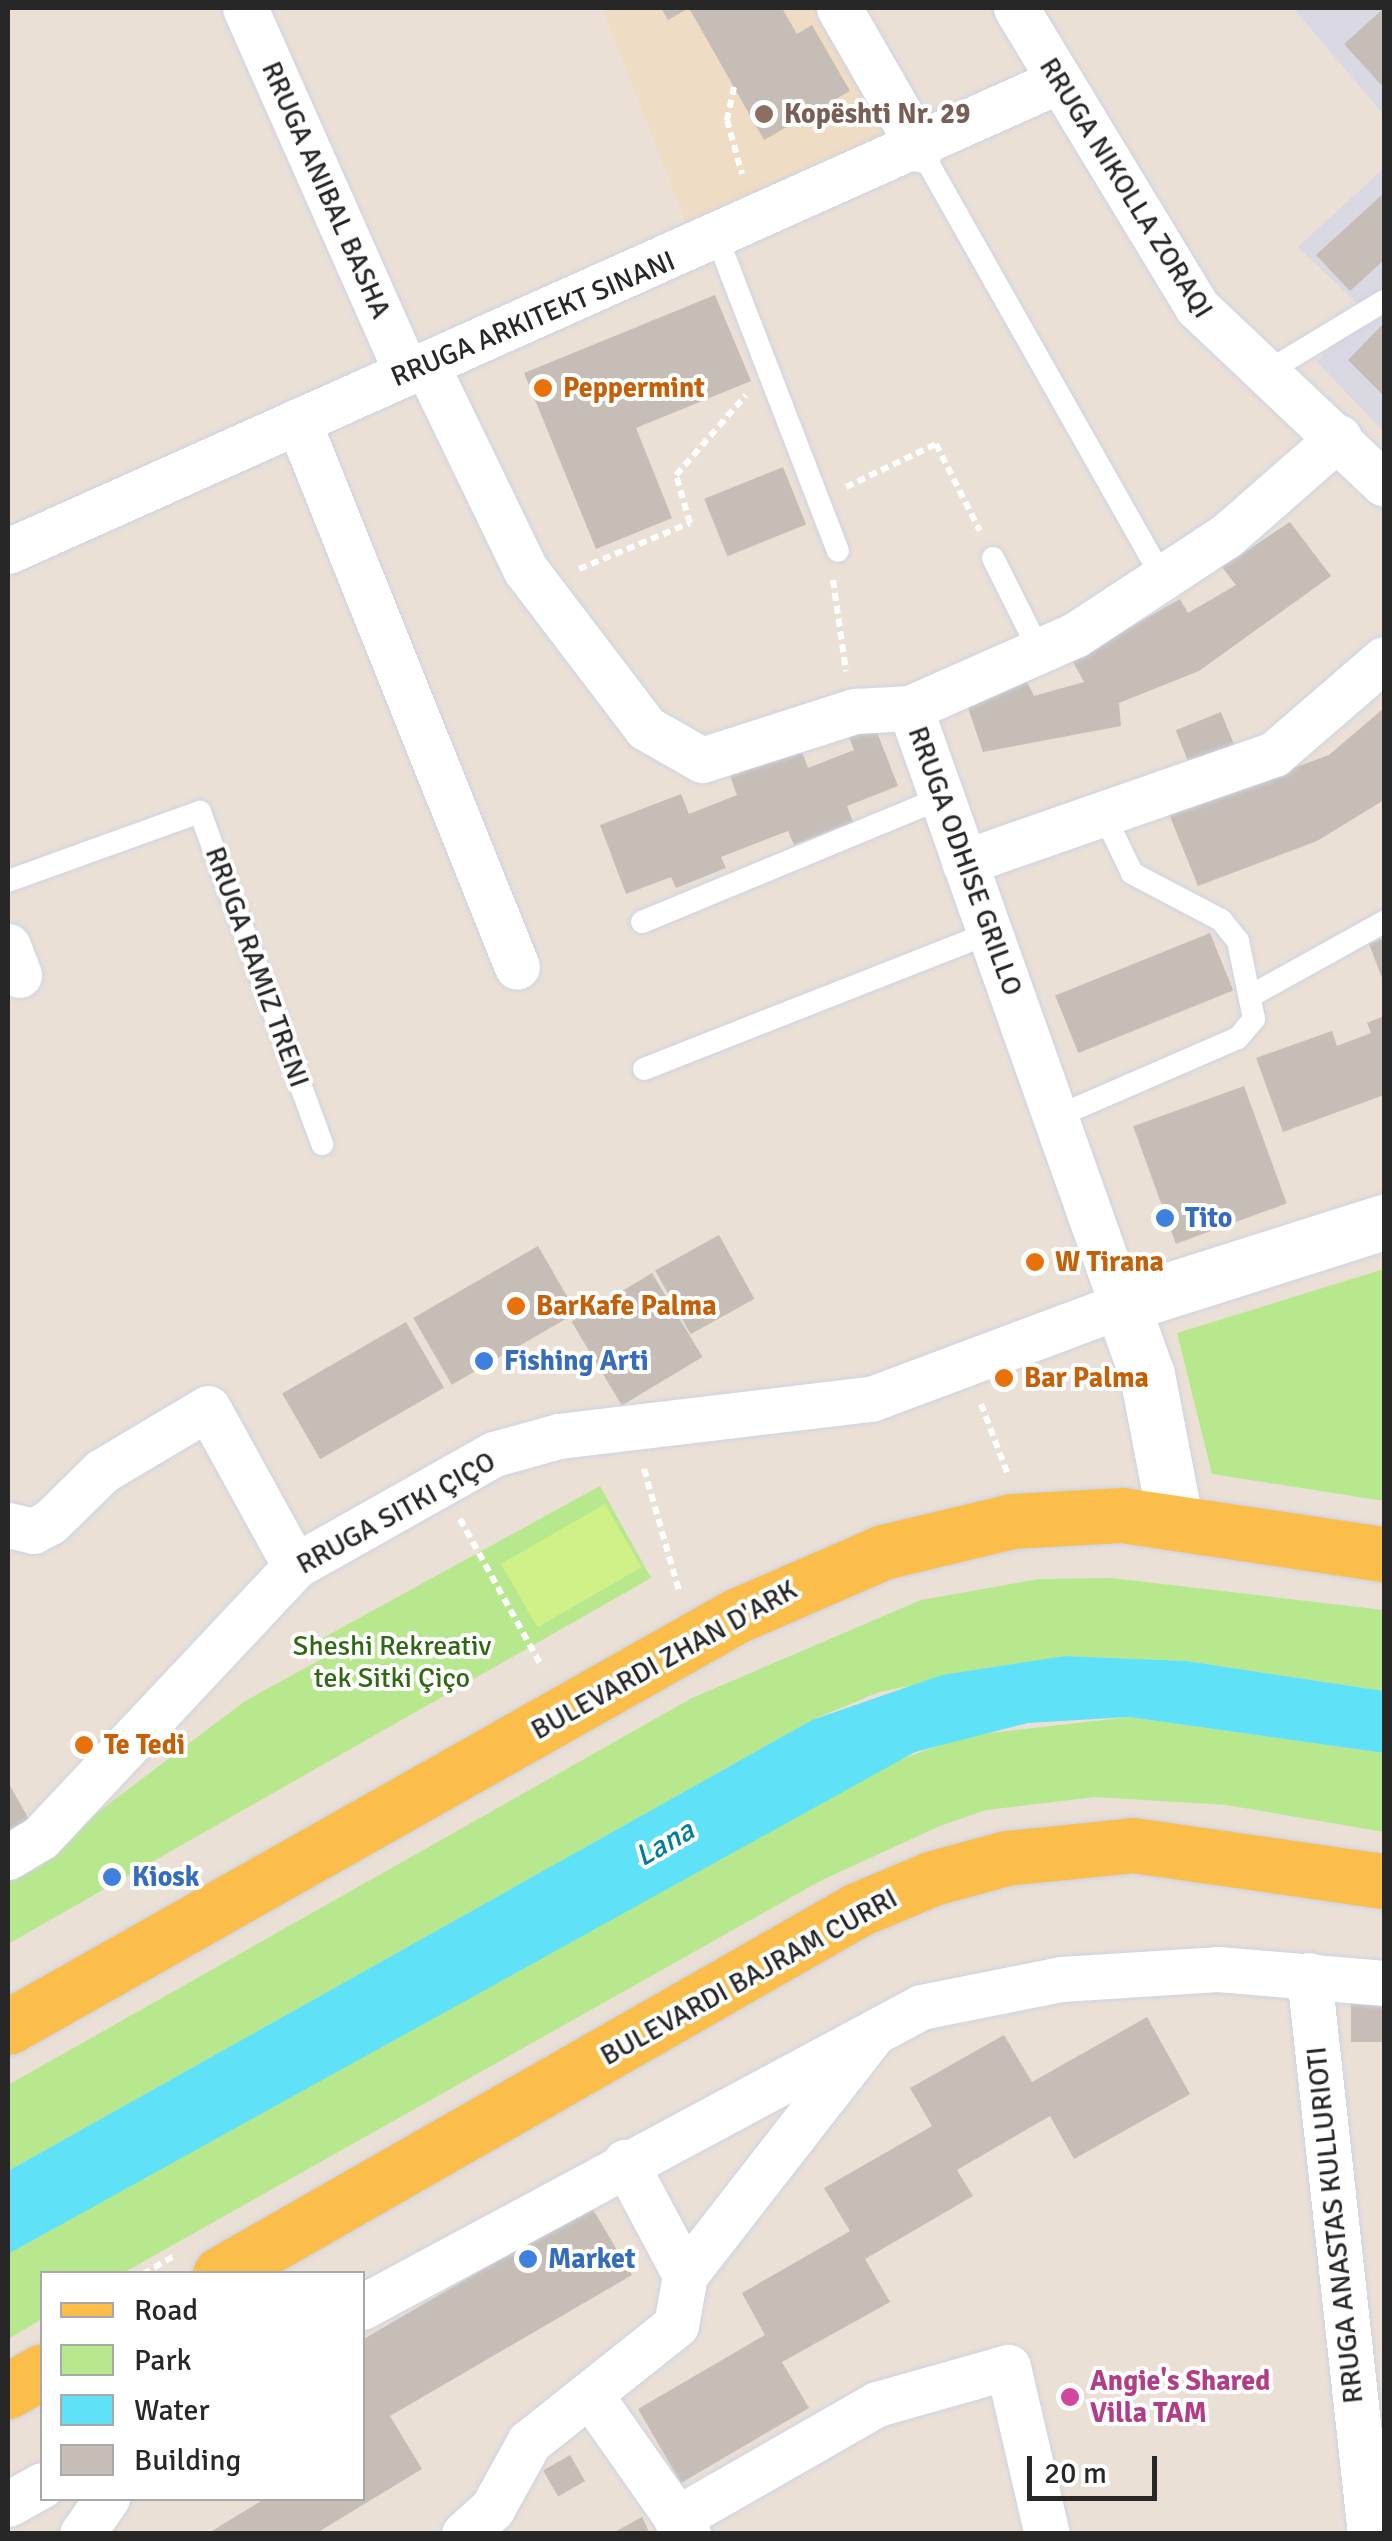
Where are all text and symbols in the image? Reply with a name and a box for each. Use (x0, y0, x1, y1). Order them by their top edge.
street label: RRUGA NIKOLLA ZORAQI (1032, 52, 1220, 324)
street label: RRUGA ANIBAL BASHA (254, 56, 398, 324)
place label: Kopështi Nr. 29 (784, 97, 970, 131)
marker: Kopështi Nr. 29 (753, 103, 775, 125)
street label: RRUGA ARKITEKT SINANI (386, 244, 680, 394)
place label: Peppermint (563, 371, 705, 405)
marker: Peppermint (532, 377, 554, 399)
street label: RRUGA ODHISE GRILLO (901, 722, 1029, 1000)
street label: RRUGA RAMIZ TRENI (198, 842, 316, 1092)
place label: Tito (1185, 1201, 1232, 1235)
marker: Tito (1154, 1207, 1176, 1229)
place label: W Tirana (1055, 1245, 1164, 1279)
marker: W Tirana (1024, 1251, 1046, 1273)
place label: BarKafe Palma (536, 1289, 717, 1323)
marker: BarKafe Palma (505, 1295, 527, 1317)
place label: Fishing Arti (504, 1344, 649, 1378)
marker: Fishing Arti (473, 1350, 495, 1372)
place label: Bar Palma (1024, 1361, 1149, 1395)
marker: Bar Palma (993, 1367, 1015, 1389)
street label: RRUGA SITKI ÇIÇO (291, 1445, 501, 1581)
street label: BULEVARDI ZHAN D'ARK (525, 1573, 803, 1747)
park label: Sheshi Rekreativ tek Sitki Çiço (293, 1629, 491, 1695)
place label: Te Tedi (104, 1728, 185, 1762)
marker: Te Tedi (73, 1734, 95, 1756)
water label: Lana (629, 1813, 701, 1875)
place label: Kiosk (132, 1860, 199, 1894)
marker: Kiosk (101, 1866, 123, 1888)
street label: BULEVARDI BAJRAM CURRI (595, 1881, 903, 2073)
street label: RRUGA ANASTAS KULLURIOTI (1300, 2045, 1370, 2405)
place label: Market (548, 2242, 635, 2276)
marker: Market (517, 2248, 539, 2270)
legend (40, 2271, 365, 2501)
text: Road (134, 2292, 198, 2329)
text: Park (134, 2342, 192, 2379)
place label: Angie's Shared Villa TAM (1090, 2364, 1270, 2430)
marker: Angie's Shared Villa TAM (1059, 2386, 1081, 2408)
text: Water (134, 2392, 210, 2429)
scale bar (1032, 2436, 1162, 2498)
text: Building (134, 2442, 241, 2479)
text: 20 m (1044, 2455, 1107, 2492)

